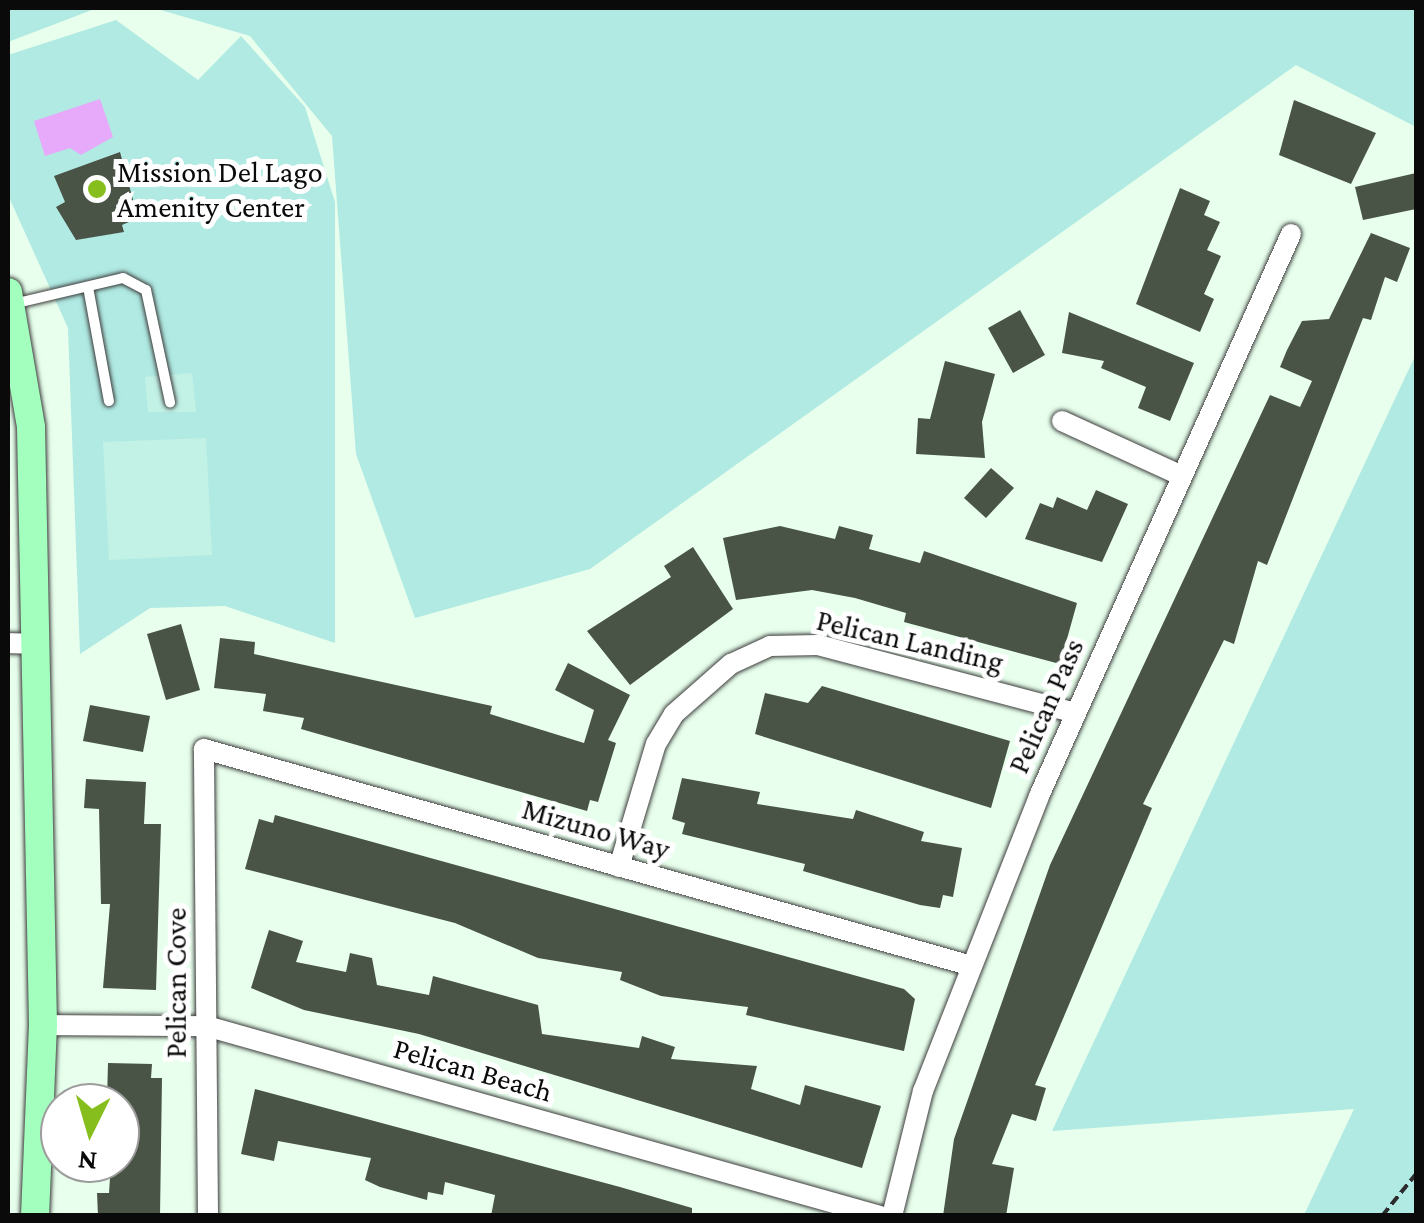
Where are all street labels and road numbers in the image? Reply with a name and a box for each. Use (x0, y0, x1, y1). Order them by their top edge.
street label: Pelican Landing (813, 602, 1007, 680)
street label: Pelican Pass (1000, 633, 1092, 779)
street label: Mizuno Way (518, 791, 674, 867)
street label: Pelican Cove (158, 908, 194, 1058)
street label: Pelican Beach (390, 1030, 556, 1110)

